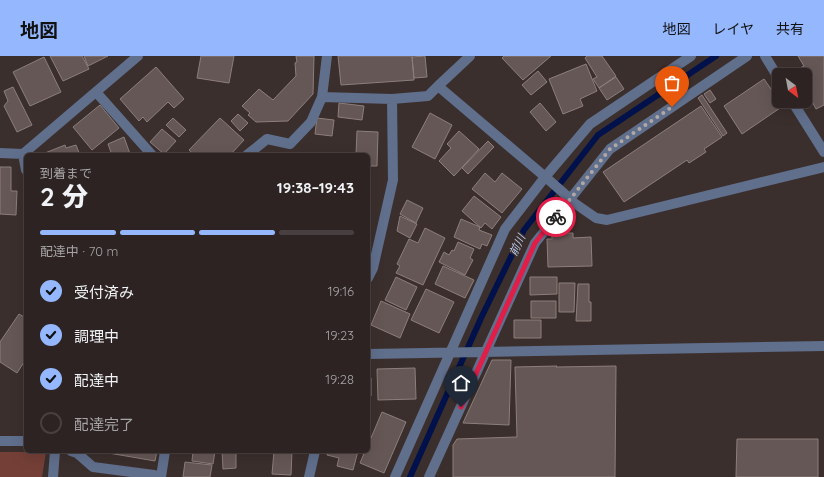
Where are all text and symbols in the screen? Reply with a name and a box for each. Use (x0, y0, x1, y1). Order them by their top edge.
text: 地図 (20, 18, 58, 42)
text: 地図 (662, 20, 690, 38)
text: レイヤ (712, 20, 754, 38)
text: 共有 (776, 20, 804, 38)
pin (655, 66, 689, 107)
north arrow (772, 68, 812, 108)
map controls (772, 68, 812, 108)
icon: bag (661, 72, 683, 94)
text: 到着まで (40, 165, 92, 181)
text: 19:38–19:43 (277, 178, 354, 197)
text: 2 分 (40, 180, 88, 213)
courier (536, 197, 576, 237)
icon: bike (545, 206, 567, 228)
water label: 前川 (506, 231, 528, 258)
text: 配達中 · 70 m (40, 243, 118, 259)
icon: check (40, 280, 62, 302)
text: 受付済み (74, 283, 134, 302)
text: 19:16 (328, 283, 354, 299)
icon: check (40, 324, 62, 346)
text: 調理中 (74, 327, 119, 346)
text: 19:23 (325, 327, 354, 343)
pin (444, 366, 478, 407)
icon: check (40, 368, 62, 390)
text: 配達中 (74, 371, 119, 390)
text: 19:28 (325, 371, 354, 387)
icon: home (450, 372, 472, 394)
text: 配達完了 (74, 415, 134, 434)

